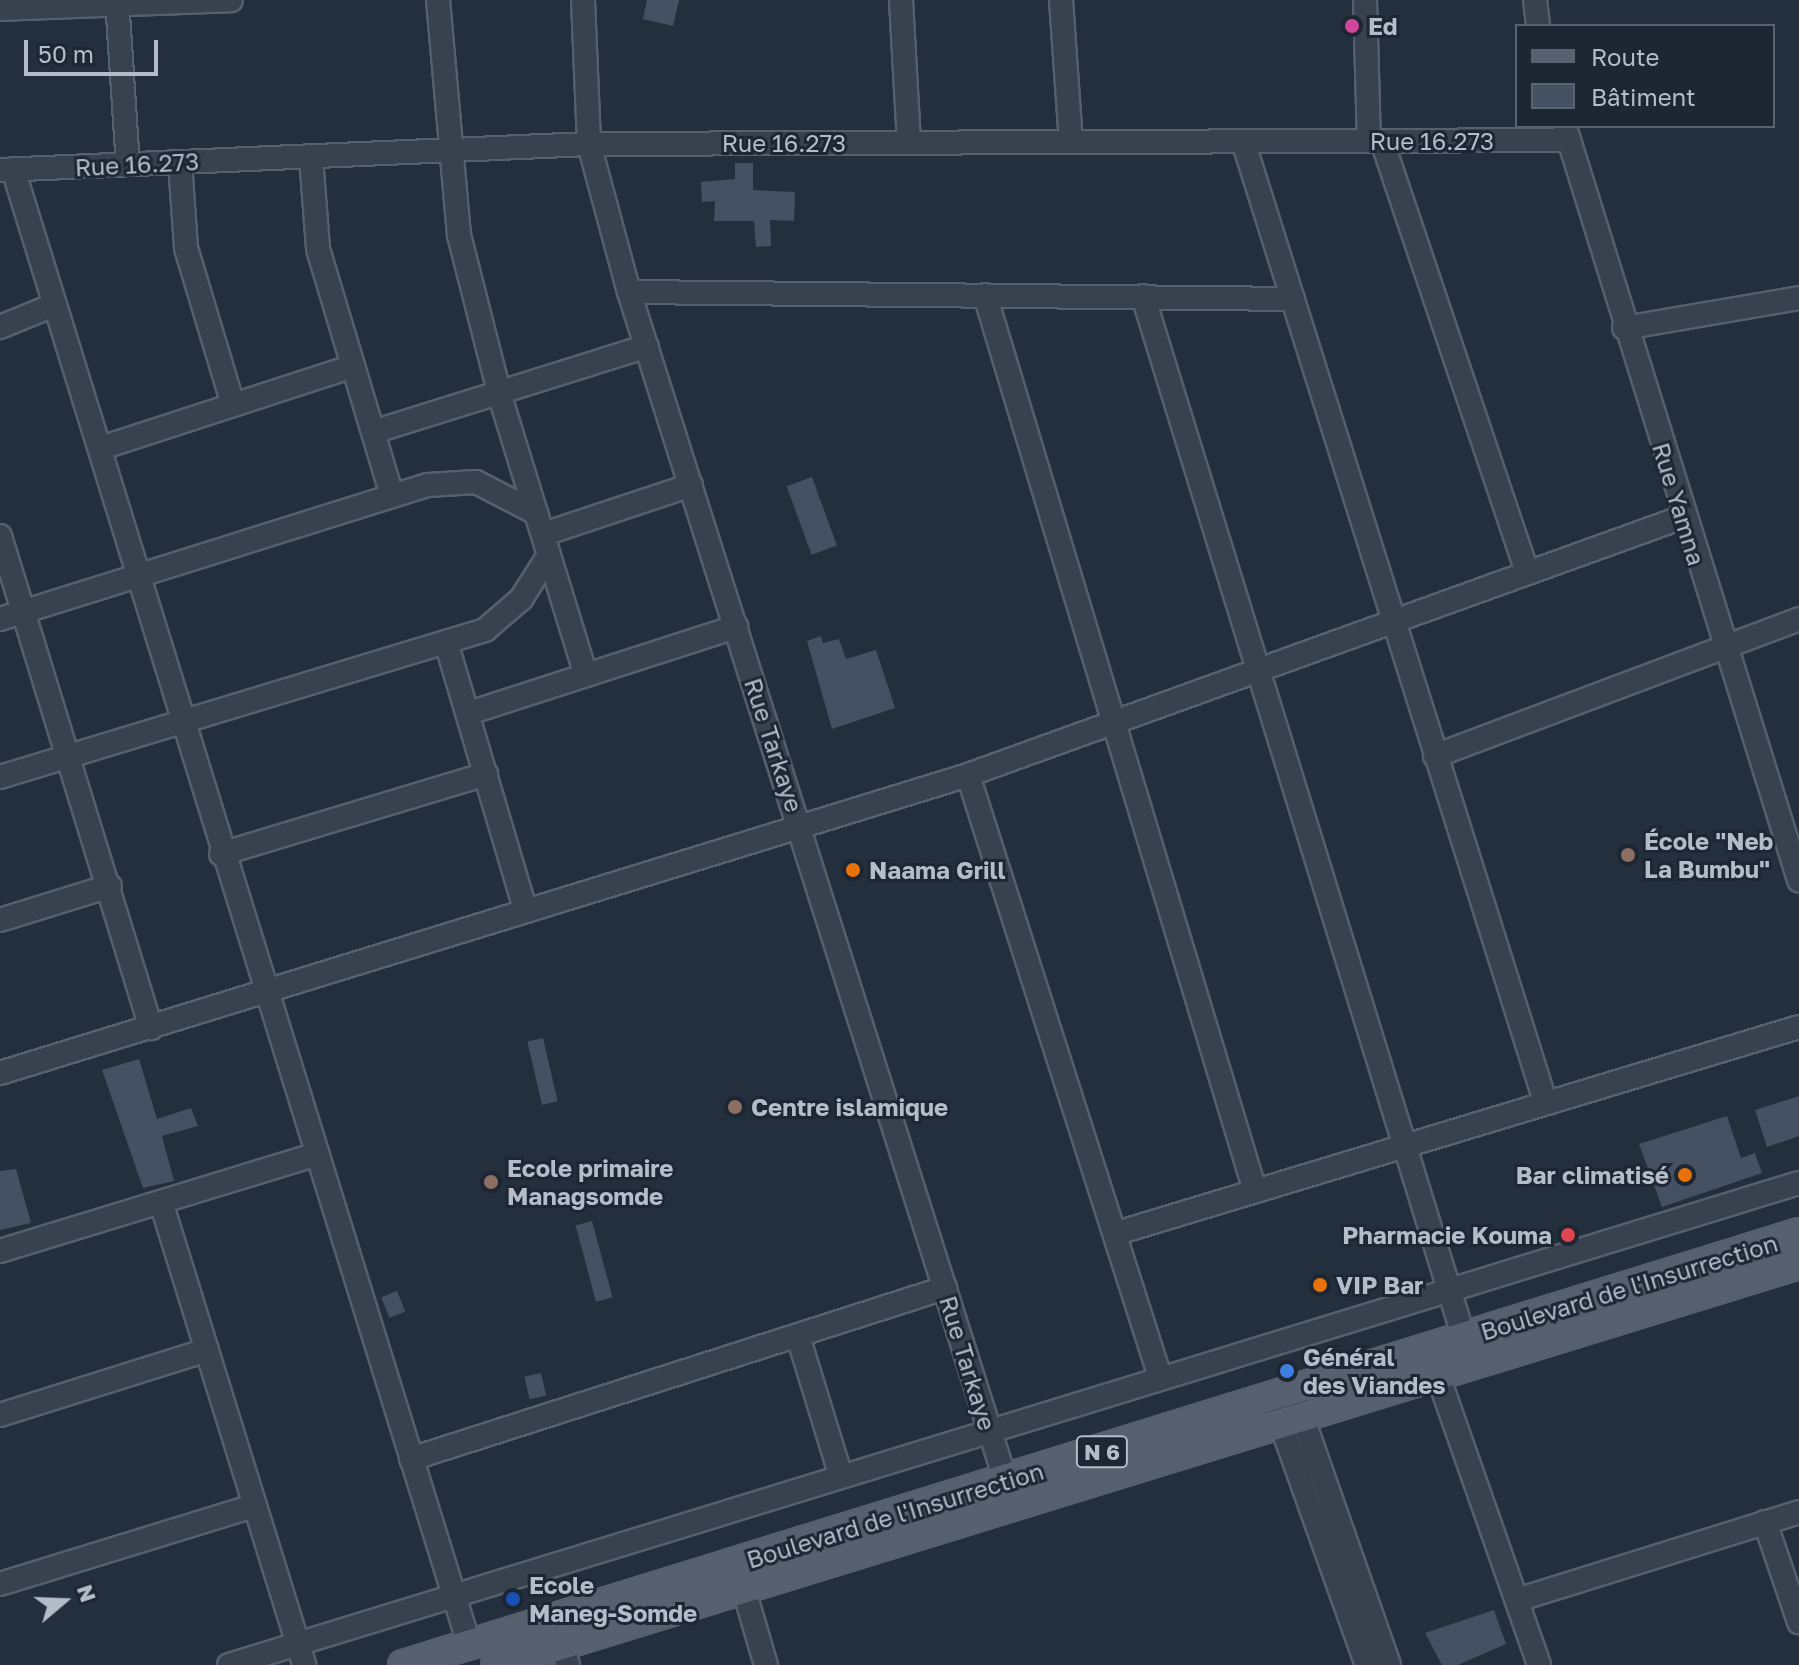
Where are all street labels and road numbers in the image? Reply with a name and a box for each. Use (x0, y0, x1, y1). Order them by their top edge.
street label: Rue 16.273 (1370, 127, 1494, 155)
street label: Rue 16.273 (722, 129, 846, 157)
street label: Rue 16.273 (74, 146, 200, 182)
street label: Rue Yamna (1647, 439, 1711, 569)
street label: Rue Tarkaye (739, 674, 809, 816)
street label: Boulevard de l'Insurrection (1477, 1228, 1781, 1346)
street label: Rue Tarkaye (934, 1292, 1002, 1434)
road number: N 6 (1074, 1434, 1130, 1470)
street label: Boulevard de l'Insurrection (743, 1456, 1047, 1574)

